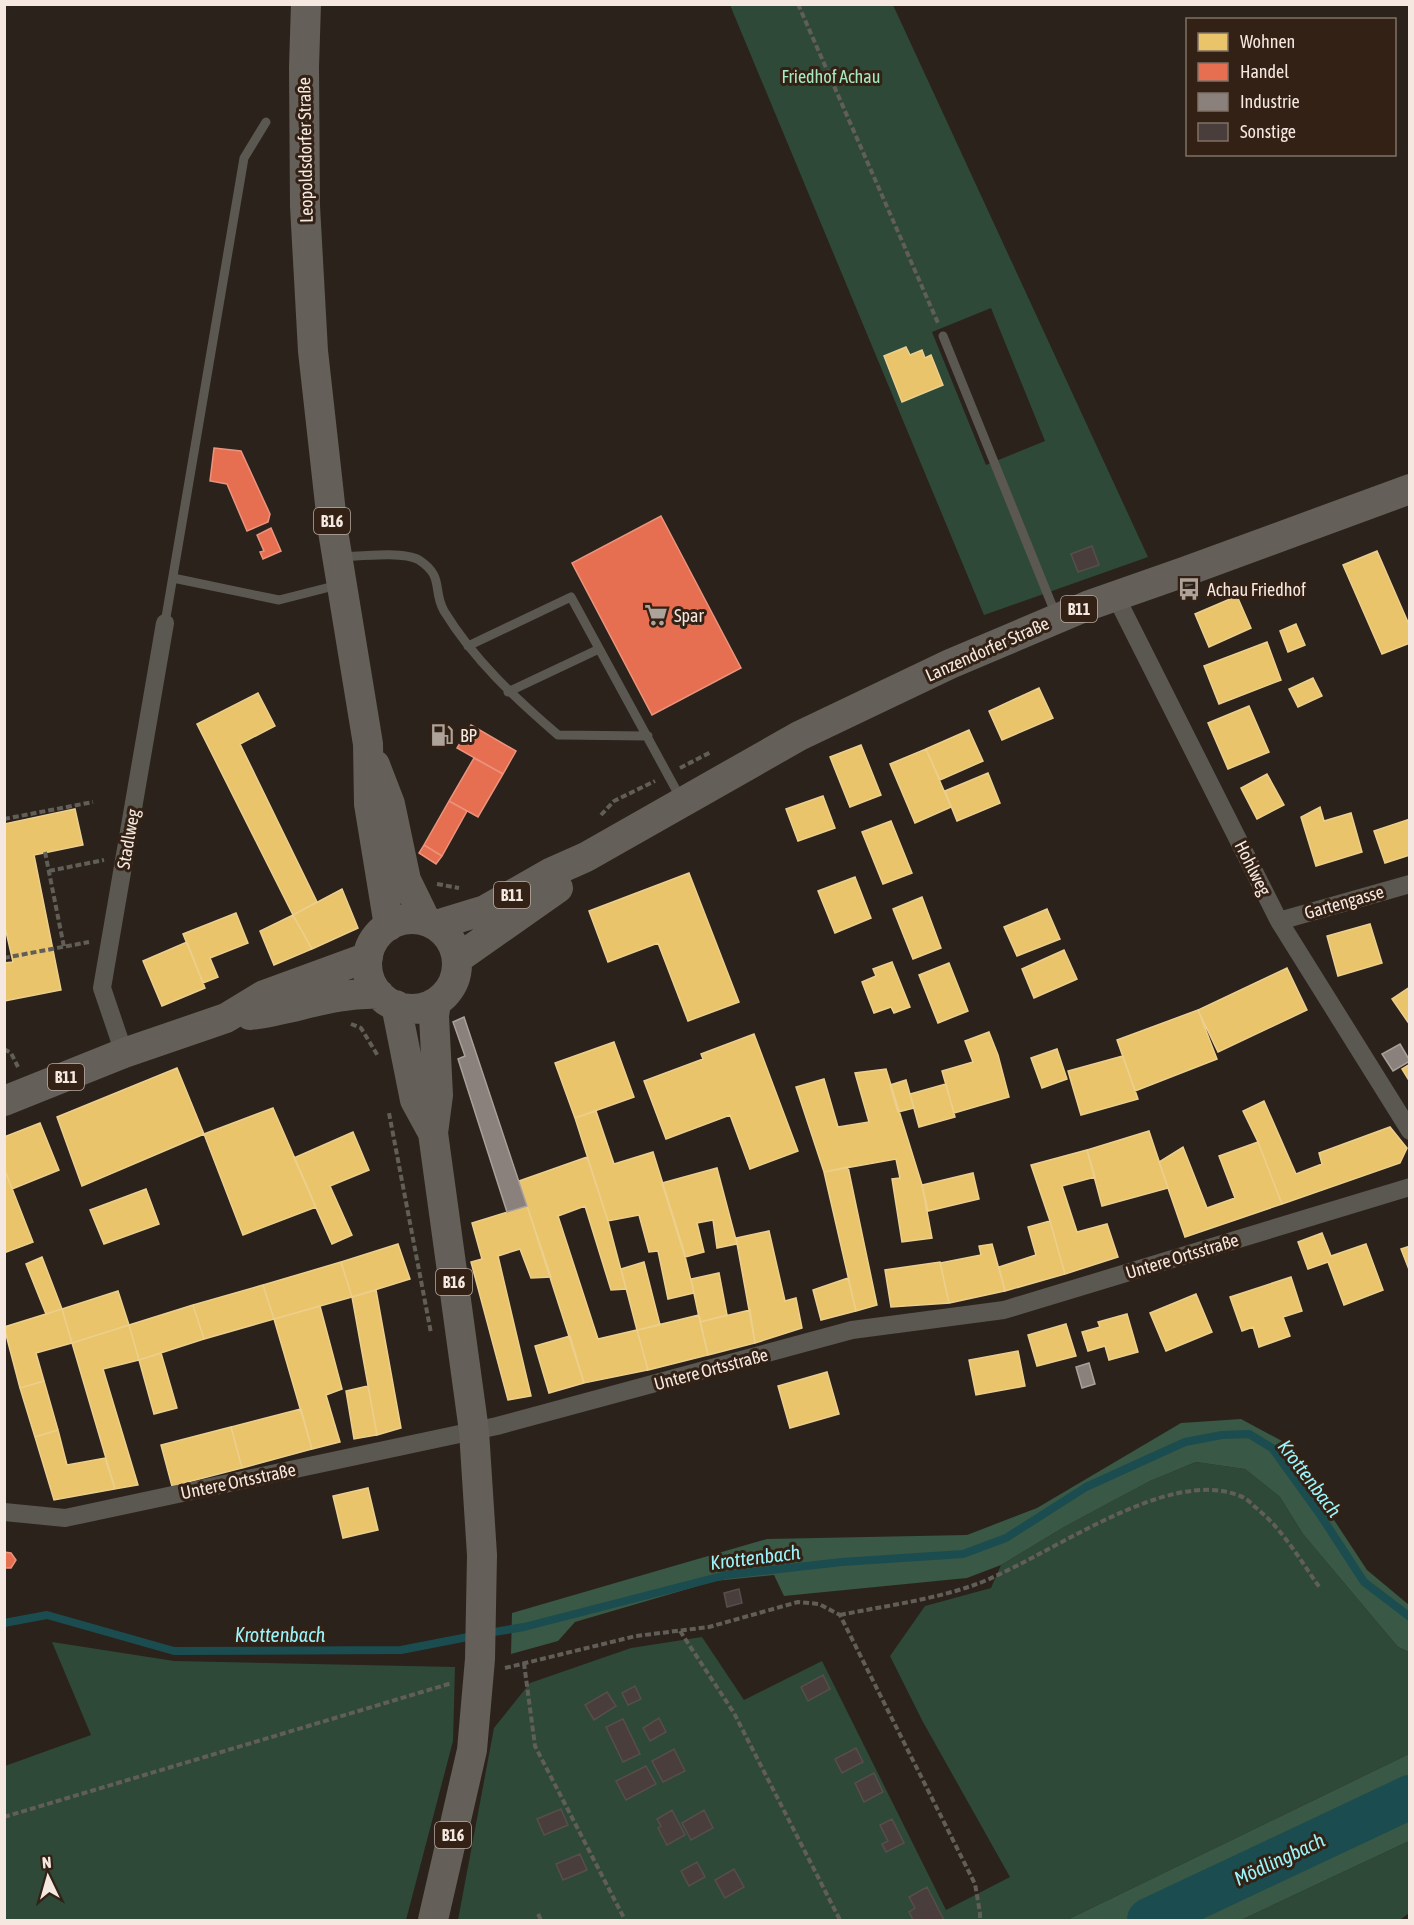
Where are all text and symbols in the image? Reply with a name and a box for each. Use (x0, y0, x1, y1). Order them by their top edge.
legend (1186, 18, 1396, 156)
text: Wohnen (1240, 31, 1295, 52)
text: Handel (1240, 61, 1289, 82)
park label: Friedhof Achau (782, 66, 880, 87)
street label: Leopoldsdorfer Straße (293, 77, 317, 223)
text: Industrie (1240, 91, 1300, 112)
text: Sonstige (1240, 121, 1296, 142)
road number: B16 (314, 508, 350, 534)
bus stop icon: Achau Friedhof (1176, 576, 1202, 602)
place label: Achau Friedhof (1207, 579, 1306, 600)
road number: B11 (1061, 596, 1097, 622)
supermarket icon: Spar (643, 602, 669, 628)
place label: Spar (674, 605, 704, 626)
street label: Lanzendorfer Straße (922, 612, 1052, 686)
fuel station icon: BP (429, 722, 455, 748)
place label: BP (460, 725, 478, 746)
street label: Stadlweg (112, 807, 144, 871)
street label: Hohlweg (1230, 837, 1276, 899)
street label: Gartengasse (1302, 881, 1386, 923)
road number: B11 (494, 882, 530, 908)
road number: B11 (48, 1064, 84, 1090)
street label: Untere Ortsstraße (1123, 1229, 1241, 1283)
road number: B16 (436, 1269, 472, 1295)
street label: Untere Ortsstraße (652, 1344, 770, 1394)
water label: Krottenbach (1274, 1435, 1347, 1521)
street label: Untere Ortsstraße (179, 1459, 297, 1503)
water label: Krottenbach (709, 1540, 802, 1574)
water label: Krottenbach (235, 1623, 326, 1646)
road number: B16 (435, 1822, 471, 1848)
water label: Mödlingbach (1230, 1828, 1328, 1890)
north arrow (18, 1847, 78, 1907)
text: N (41, 1853, 52, 1871)

